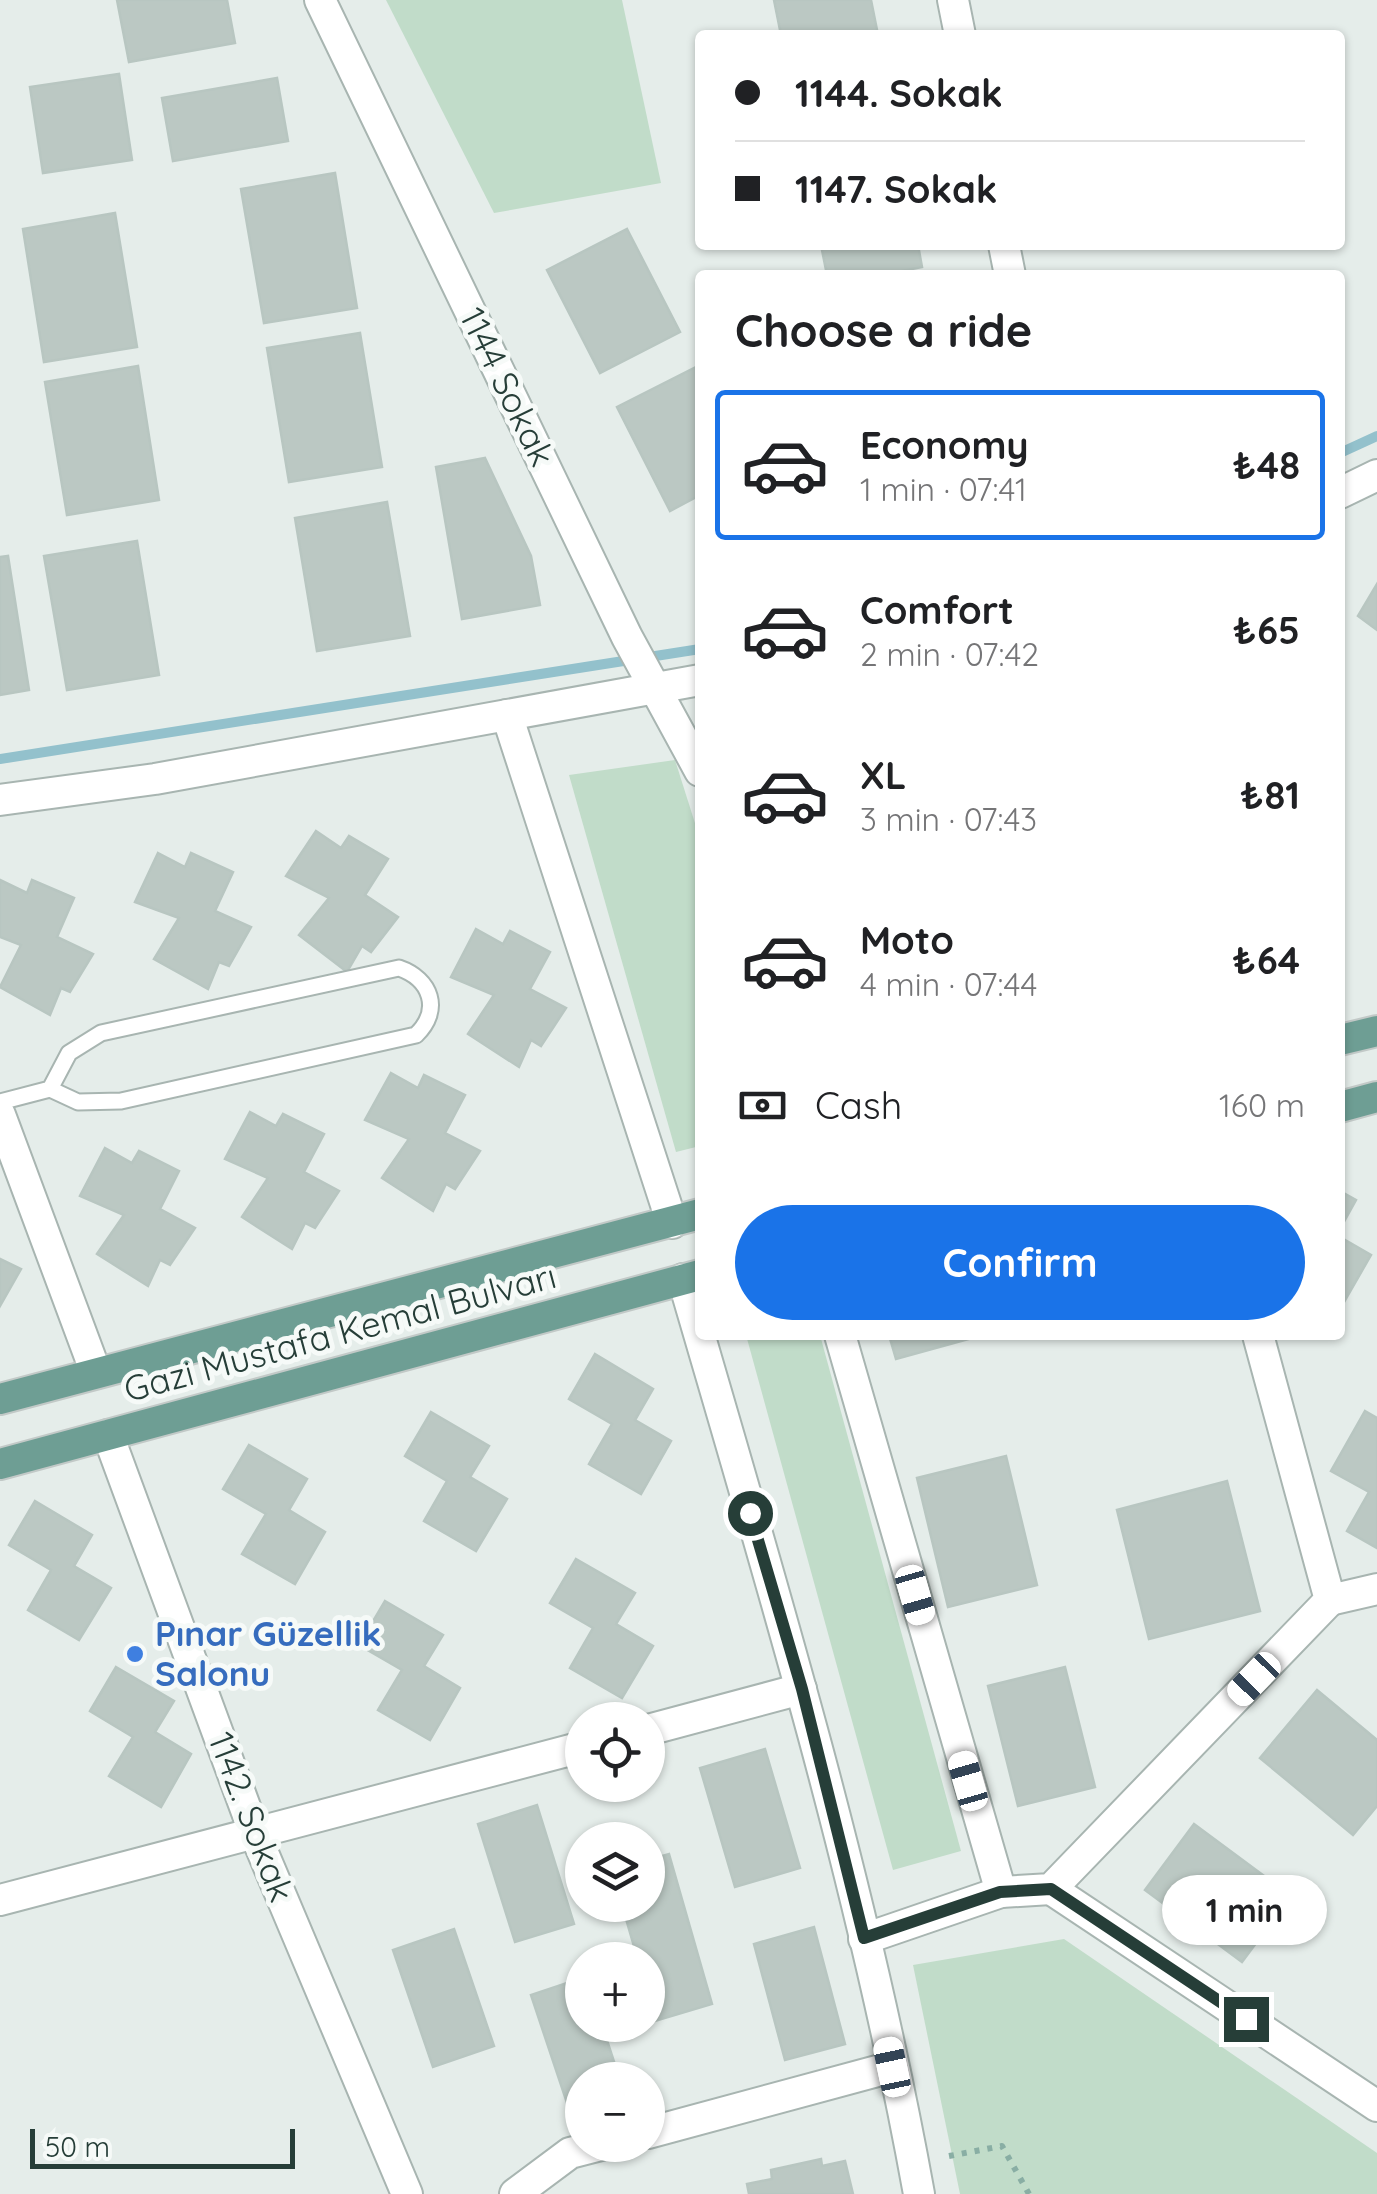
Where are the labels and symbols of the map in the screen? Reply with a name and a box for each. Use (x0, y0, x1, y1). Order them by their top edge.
street label: 1144 Sokak (451, 300, 565, 473)
street label: Gazi Mustafa Kemal Bulvarı (119, 1253, 561, 1411)
route start (728, 1491, 773, 1536)
car (892, 1562, 938, 1628)
place label: Pınar Güzellik Salonu (155, 1611, 381, 1695)
marker: Pınar Güzellik Salonu (124, 1643, 146, 1665)
car (1222, 1647, 1286, 1711)
street label: 1142. Sokak (199, 1725, 304, 1908)
car (945, 1748, 991, 1814)
callout: 1 min (1164, 1874, 1328, 1944)
route end (1224, 1997, 1269, 2042)
car (871, 2035, 913, 2099)
scale bar (30, 2124, 295, 2168)

